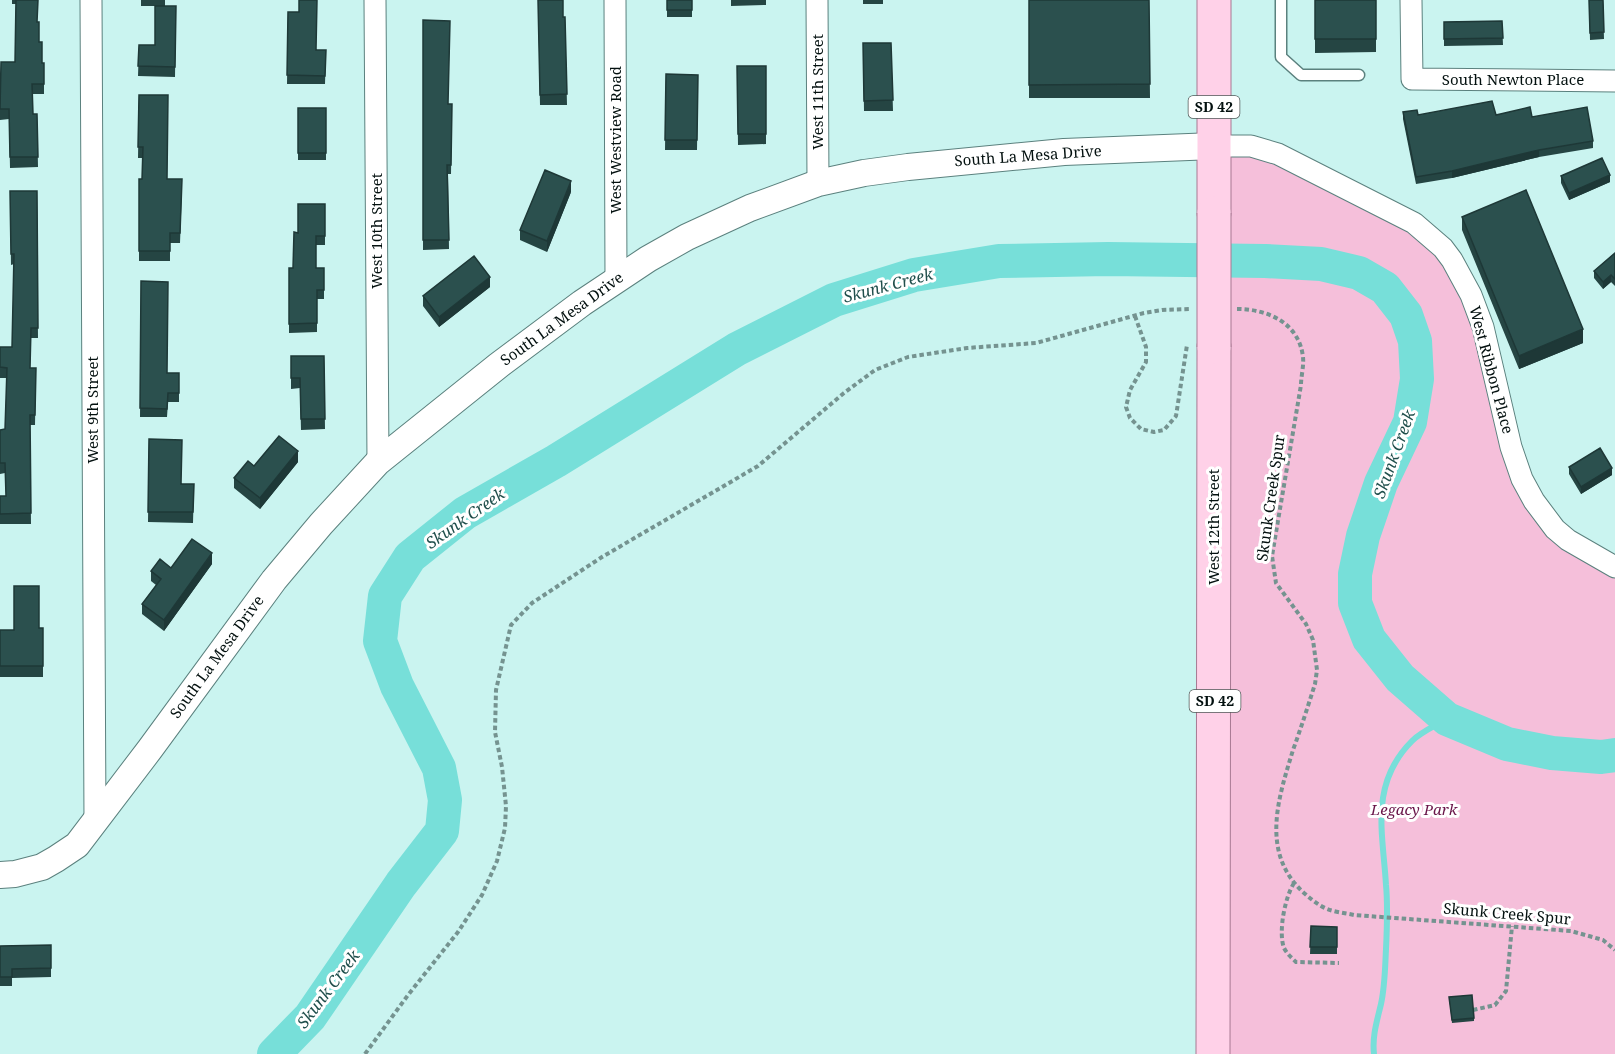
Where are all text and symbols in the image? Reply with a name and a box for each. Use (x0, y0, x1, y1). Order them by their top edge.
street label: West 11th Street (807, 34, 827, 150)
street label: West Westview Road (605, 66, 625, 214)
street label: South Newton Place (1442, 69, 1584, 89)
road number: SD 42 (1188, 96, 1240, 118)
street label: South La Mesa Drive (954, 140, 1102, 170)
street label: West 10th Street (366, 173, 386, 289)
water label: Skunk Creek (841, 262, 936, 308)
street label: South La Mesa Drive (496, 267, 627, 370)
street label: West Ribbon Place (1465, 304, 1519, 436)
street label: West 9th Street (82, 356, 102, 464)
water label: Skunk Creek (1368, 406, 1420, 501)
street label: Skunk Creek Spur (1251, 433, 1289, 563)
street label: West 12th Street (1203, 469, 1223, 585)
water label: Skunk Creek (421, 482, 510, 553)
street label: South La Mesa Drive (165, 591, 268, 722)
road number: SD 42 (1190, 690, 1240, 712)
park label: Legacy Park (1370, 799, 1458, 819)
street label: Skunk Creek Spur (1443, 897, 1572, 929)
water label: Skunk Creek (291, 945, 365, 1032)

